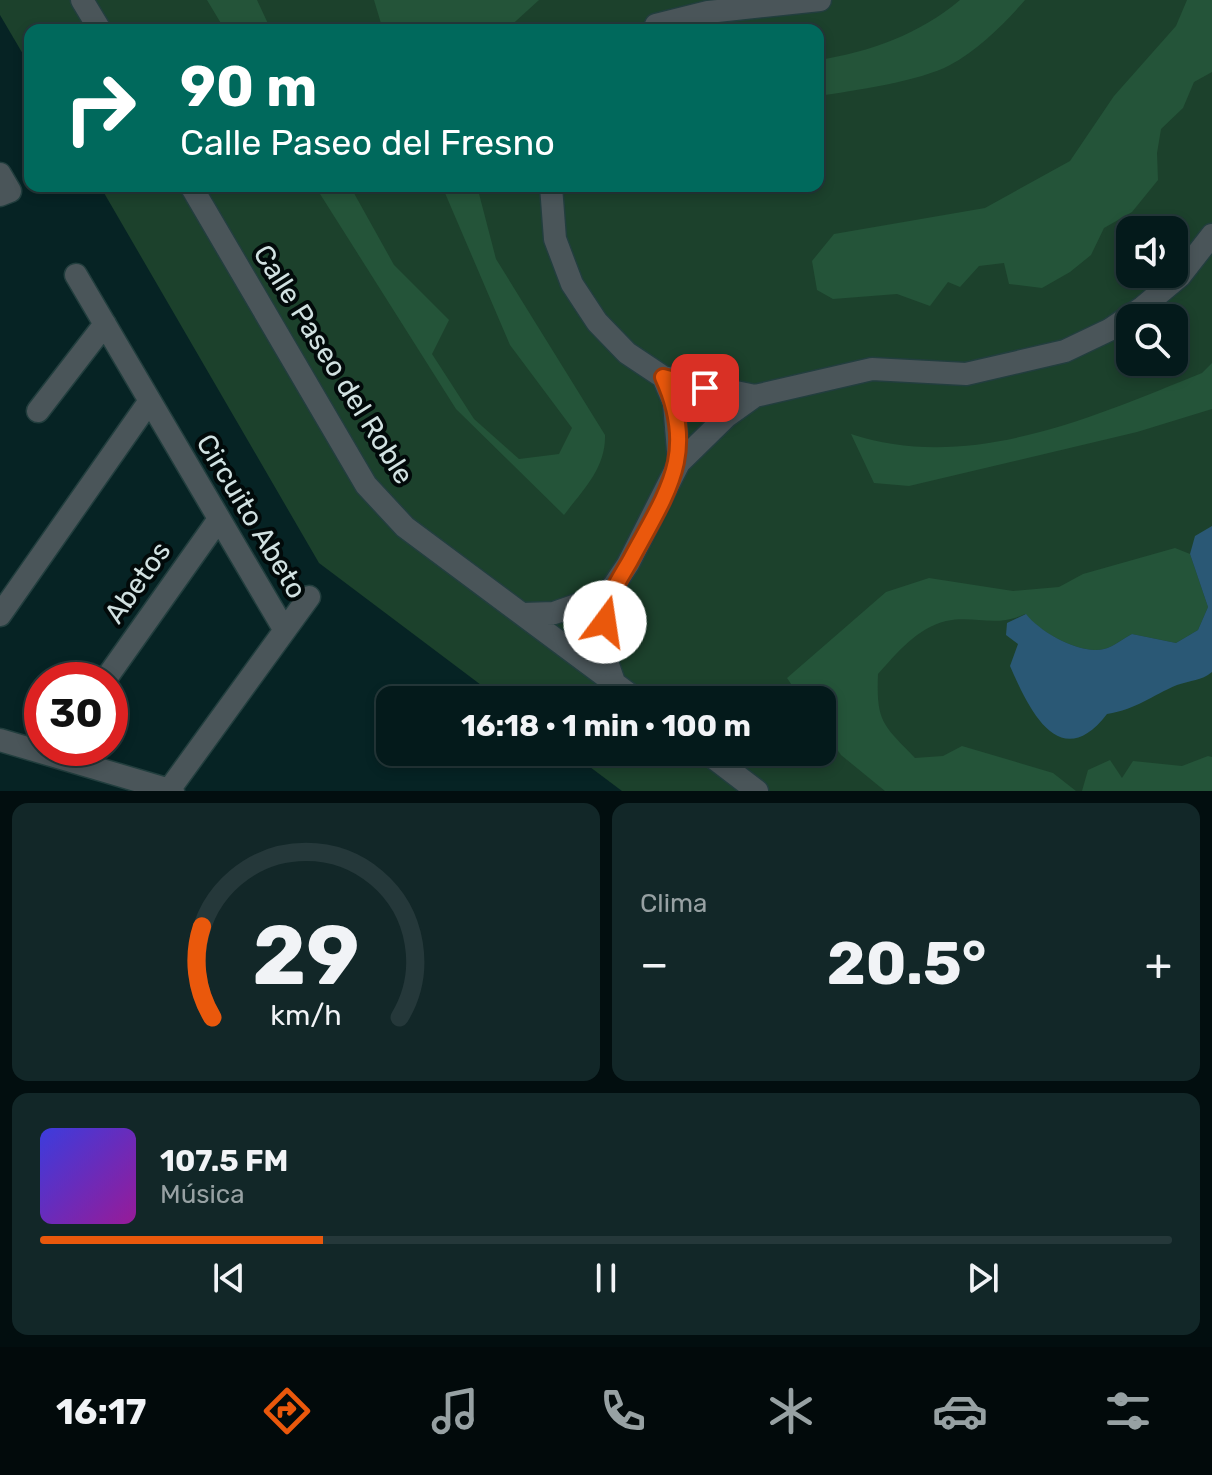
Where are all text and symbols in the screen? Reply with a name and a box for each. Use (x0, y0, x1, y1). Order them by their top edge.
text: 90 m (180, 54, 317, 120)
icon: right (48, 56, 152, 160)
text: Calle Paseo del Fresno (180, 121, 555, 164)
map controls (1116, 216, 1188, 376)
button: sound (1116, 216, 1188, 288)
street label: Calle Paseo del Roble (247, 239, 421, 490)
button: search (1116, 304, 1188, 376)
pin (671, 354, 739, 422)
icon: arrive (683, 366, 727, 410)
street label: Circuito Abeto (190, 428, 314, 604)
street label: Abetos (97, 535, 177, 630)
position arrow (563, 580, 647, 664)
speed limit sign: 30 (24, 662, 128, 766)
text: 16:18 · 1 min · 100 m (461, 708, 751, 744)
text: Clima (640, 888, 707, 919)
text: 29 (252, 906, 360, 1005)
text: 20.5° (827, 928, 987, 999)
text: − (640, 938, 669, 990)
text: + (1145, 938, 1172, 990)
text: km/h (270, 998, 342, 1032)
text: 107.5 FM (160, 1143, 288, 1179)
text: Música (160, 1179, 245, 1210)
icon: previous (207, 1256, 251, 1300)
icon: pause (584, 1256, 628, 1300)
icon: next (961, 1256, 1005, 1300)
icon: directions (259, 1383, 315, 1439)
icon: music (427, 1383, 483, 1439)
icon: phone (595, 1383, 651, 1439)
icon: climate (763, 1383, 819, 1439)
icon: car (932, 1383, 988, 1439)
icon: filters (1100, 1383, 1156, 1439)
text: 16:17 (56, 1390, 146, 1433)

